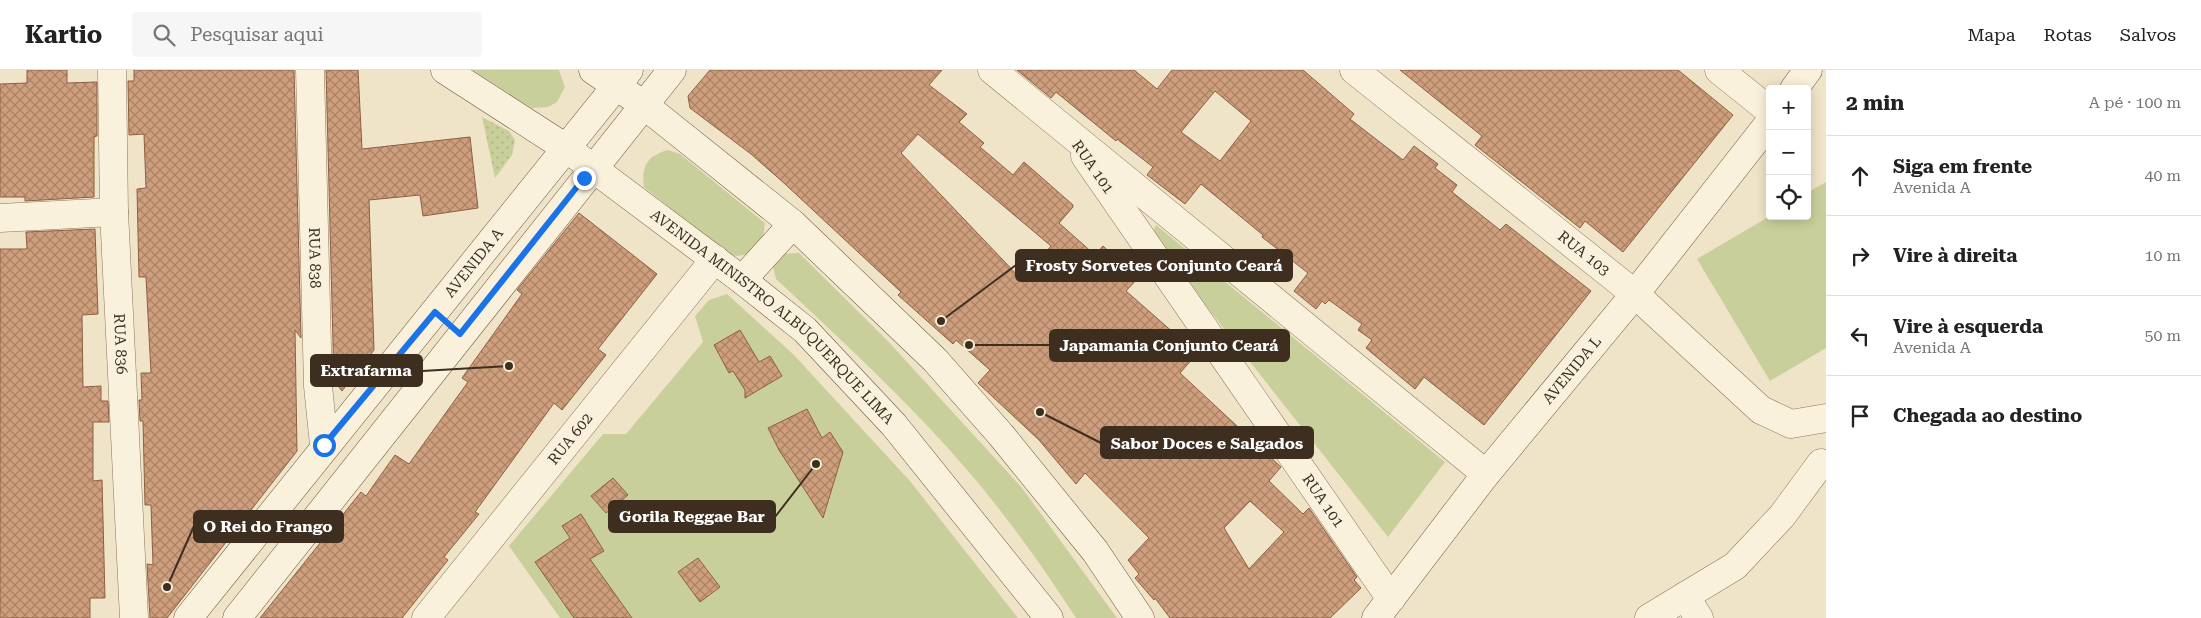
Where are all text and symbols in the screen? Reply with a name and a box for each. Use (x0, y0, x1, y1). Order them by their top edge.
search box (132, 12, 482, 57)
text: Kartio (25, 21, 102, 49)
icon: search (150, 21, 178, 49)
text: Pesquisar aqui (190, 23, 324, 46)
text: Mapa (1967, 24, 2015, 45)
text: Rotas (2043, 24, 2092, 45)
text: Salvos (2120, 24, 2176, 45)
map controls (1766, 85, 1811, 220)
button: + (1766, 85, 1811, 130)
text: 2 min (1846, 91, 1904, 115)
text: A pé · 100 m (2089, 93, 2181, 112)
button: − (1766, 130, 1811, 175)
street label: RUA 101 (1068, 137, 1118, 197)
text: Siga em frente (1893, 155, 2032, 178)
icon: ahead (1846, 162, 1874, 190)
text: 40 m (2144, 166, 2181, 185)
route end (573, 167, 596, 190)
button: locate (1766, 175, 1811, 220)
text: Avenida A (1893, 178, 1971, 197)
street label: AVENIDA MINISTRO ALBUQUERQUE LIMA (647, 205, 898, 428)
street label: AVENIDA A (441, 224, 507, 301)
street label: RUA 838 (305, 227, 325, 289)
street label: RUA 103 (1554, 227, 1613, 279)
icon: right (1846, 242, 1874, 270)
text: Vire à direita (1893, 244, 2017, 267)
text: 10 m (2144, 246, 2181, 265)
callout: Frosty Sorvetes Conjunto Ceará (1016, 250, 1292, 281)
text: Frosty Sorvetes Conjunto Ceará (1026, 256, 1283, 275)
street label: RUA 836 (110, 313, 131, 375)
text: Vire à esquerda (1893, 315, 2043, 338)
icon: left (1846, 322, 1874, 350)
text: 50 m (2144, 326, 2181, 345)
callout: Japamania Conjunto Ceará (1050, 330, 1289, 361)
street label: AVENIDA L (1539, 333, 1605, 408)
text: Japamania Conjunto Ceará (1059, 336, 1279, 355)
text: Avenida A (1893, 338, 1971, 357)
callout: Extrafarma (311, 355, 422, 386)
text: Extrafarma (320, 361, 412, 380)
icon: arrive (1846, 402, 1874, 430)
text: Chegada ao destino (1893, 404, 2082, 427)
street label: RUA 602 (544, 409, 596, 468)
callout: Sabor Doces e Salgados (1101, 427, 1313, 458)
route start (313, 434, 336, 457)
text: Sabor Doces e Salgados (1111, 434, 1303, 453)
street label: RUA 101 (1298, 470, 1348, 531)
callout: Gorila Reggae Bar (609, 501, 775, 532)
text: Gorila Reggae Bar (619, 507, 765, 526)
callout: O Rei do Frango (194, 511, 343, 542)
text: O Rei do Frango (203, 517, 333, 536)

